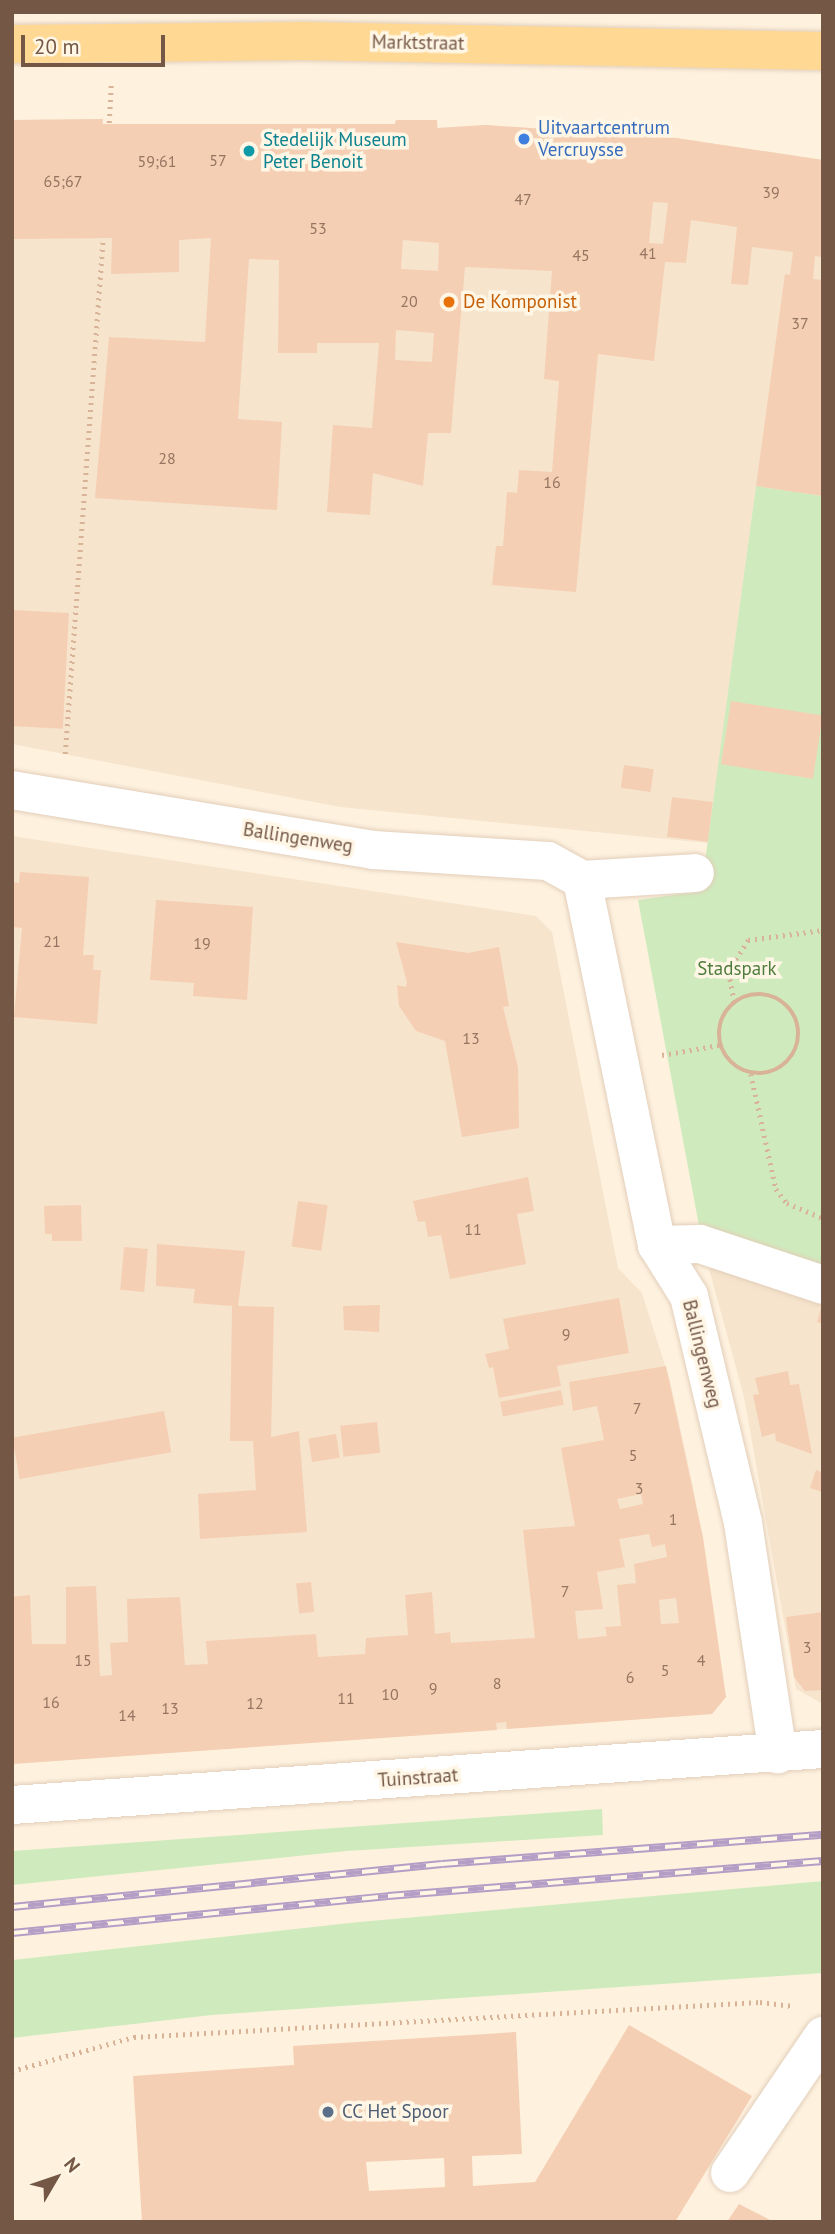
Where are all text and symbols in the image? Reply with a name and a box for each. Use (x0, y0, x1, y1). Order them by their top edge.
scale bar (24, 21, 168, 65)
street label: Marktstraat (371, 31, 465, 55)
text: 20 m (34, 33, 80, 60)
place label: Uitvaartcentrum Vercruysse (538, 117, 670, 161)
place label: Stedelijk Museum Peter Benoit (263, 129, 407, 173)
marker: Uitvaartcentrum Vercruysse (516, 131, 532, 147)
marker: Stedelijk Museum Peter Benoit (241, 143, 257, 159)
house number: 57 (209, 150, 227, 170)
house number: 59;61 (138, 151, 176, 171)
house number: 65;67 (44, 171, 82, 191)
house number: 39 (762, 182, 780, 202)
house number: 47 (514, 189, 532, 209)
house number: 53 (309, 218, 327, 238)
house number: 41 (639, 243, 657, 263)
house number: 45 (572, 245, 590, 265)
house number: 20 (400, 291, 418, 311)
place label: De Komponist (463, 291, 577, 313)
marker: De Komponist (441, 294, 457, 310)
house number: 37 (791, 313, 809, 333)
house number: 28 (158, 448, 176, 468)
house number: 16 (543, 472, 561, 492)
street label: Ballingenweg (242, 818, 354, 858)
house number: 21 (43, 931, 61, 951)
house number: 19 (193, 933, 211, 953)
park label: Stadspark (697, 958, 777, 980)
house number: 13 (462, 1028, 480, 1048)
house number: 11 (464, 1219, 482, 1239)
street label: Ballingenweg (678, 1298, 726, 1410)
house number: 9 (562, 1324, 570, 1344)
house number: 7 (633, 1398, 641, 1418)
house number: 5 (629, 1445, 637, 1465)
house number: 3 (635, 1478, 643, 1498)
house number: 1 (669, 1509, 677, 1529)
house number: 7 (561, 1581, 569, 1601)
house number: 3 (803, 1637, 811, 1657)
house number: 15 (74, 1650, 92, 1670)
house number: 4 (697, 1650, 705, 1670)
house number: 5 (661, 1660, 669, 1680)
house number: 6 (626, 1667, 634, 1687)
house number: 8 (493, 1673, 501, 1693)
house number: 9 (429, 1678, 437, 1698)
house number: 10 (381, 1684, 399, 1704)
house number: 11 (337, 1688, 355, 1708)
house number: 16 (42, 1692, 60, 1712)
house number: 12 (246, 1693, 264, 1713)
house number: 13 (161, 1698, 179, 1718)
house number: 14 (118, 1705, 136, 1725)
street label: Tuinstraat (377, 1764, 459, 1792)
place label: CC Het Spoor (342, 2101, 449, 2123)
marker: CC Het Spoor (320, 2104, 336, 2120)
north arrow (21, 2143, 91, 2213)
text: N (59, 2152, 86, 2177)

